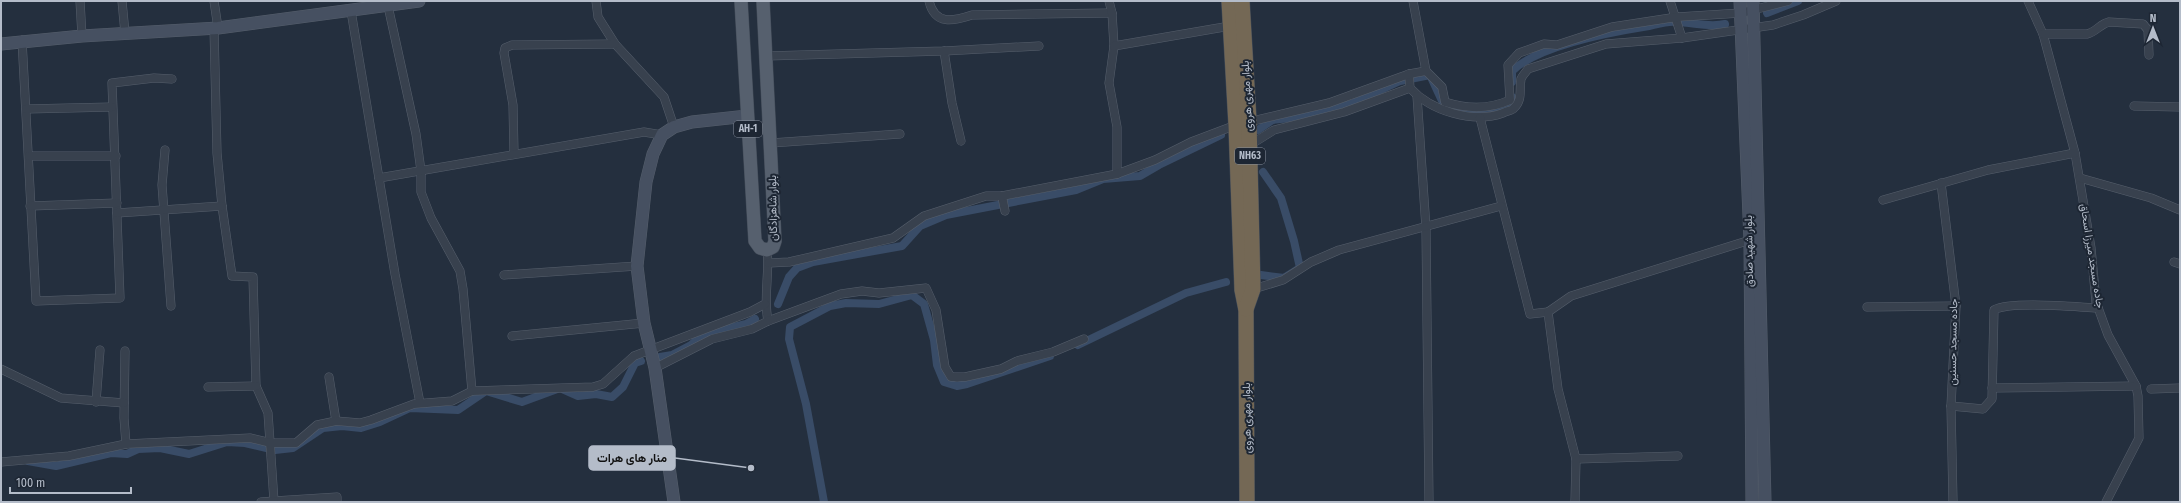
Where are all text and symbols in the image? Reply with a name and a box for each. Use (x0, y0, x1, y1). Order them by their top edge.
north arrow (2133, 8, 2173, 48)
text: N (2150, 12, 2156, 25)
street label: بلوار مهری هروی (1239, 60, 1255, 132)
road number: AH-1 (734, 121, 762, 137)
road number: NH63 (1235, 148, 1265, 164)
street label: بلوار شاهزادگان (766, 175, 780, 241)
street label: جاده مسجد ميرزا اسحاق (2077, 203, 2107, 309)
street label: بلوار شهید صادق (1742, 215, 1756, 287)
street label: جاده مسجد حسنین (1946, 298, 1960, 386)
street label: بلوار مهری هروی (1240, 382, 1254, 454)
callout: منار های هرات (589, 446, 675, 470)
text: منار های هرات (597, 451, 667, 466)
scale bar (10, 469, 131, 495)
text: 100 m (16, 476, 45, 490)

